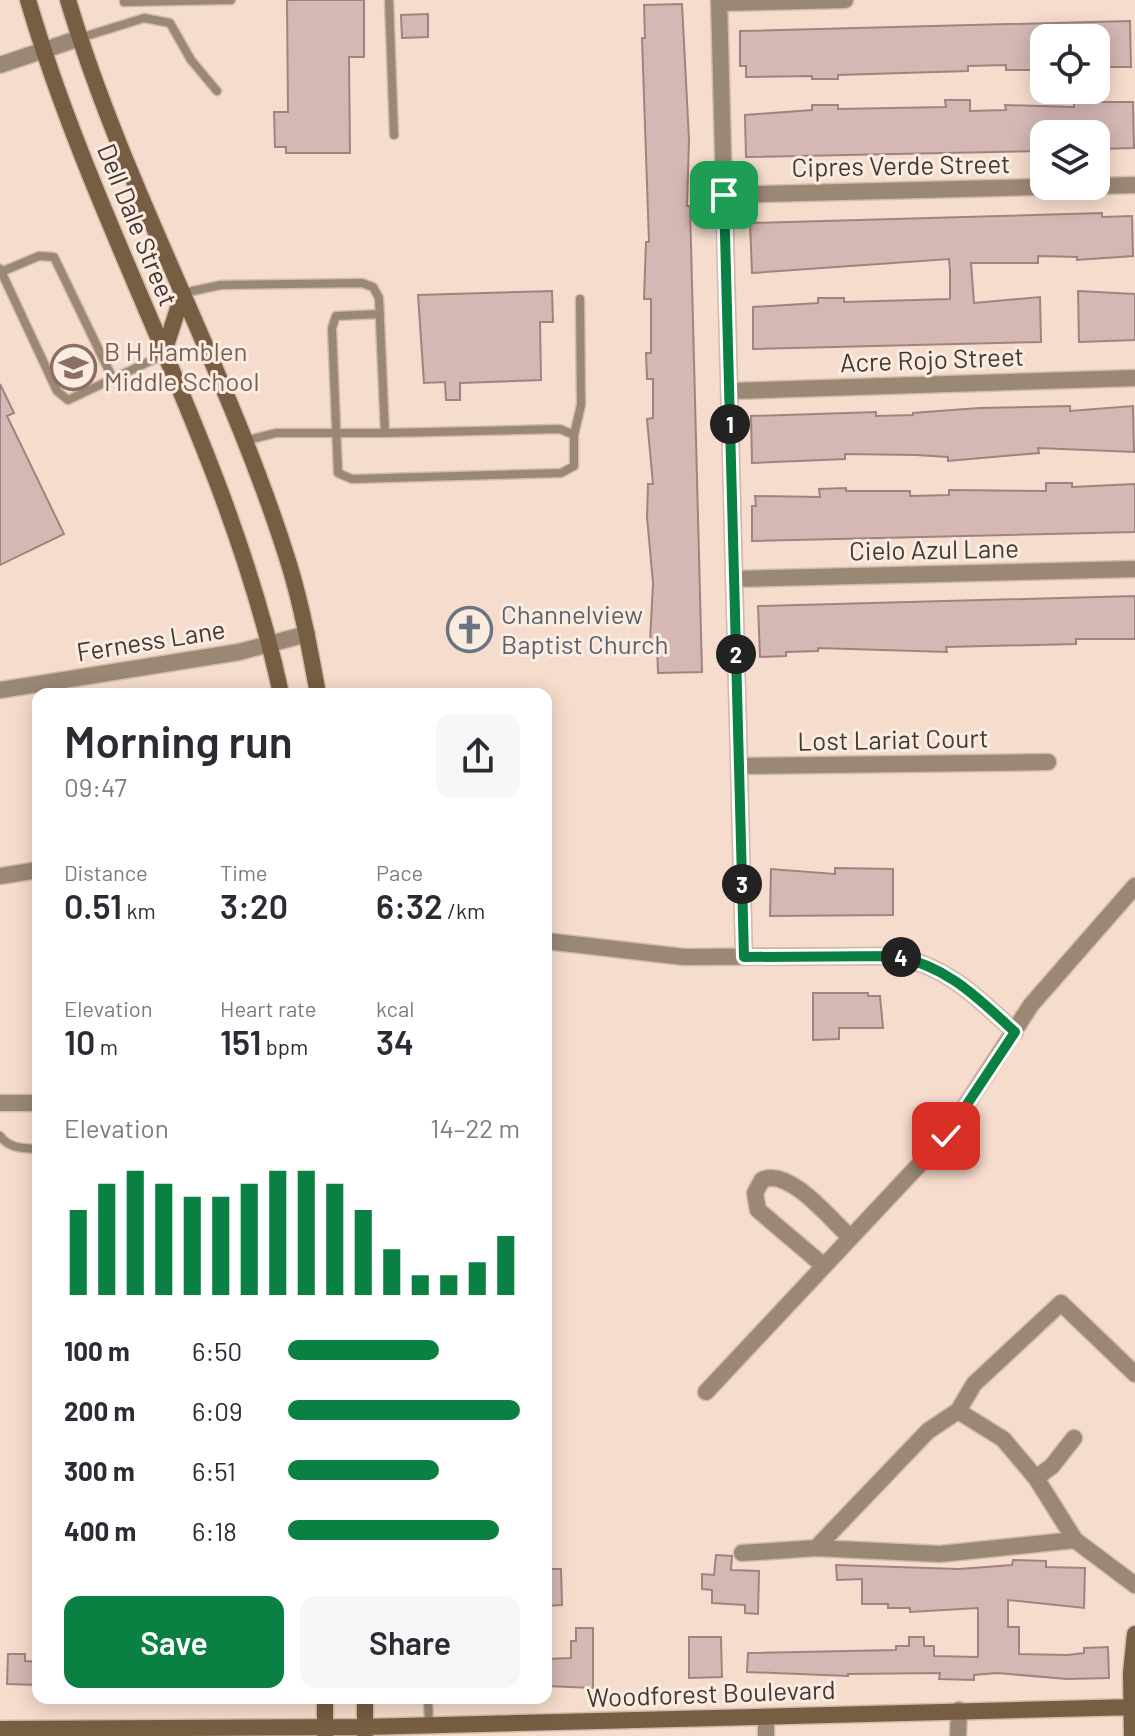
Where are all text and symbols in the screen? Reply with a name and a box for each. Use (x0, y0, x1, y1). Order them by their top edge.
map controls (1030, 24, 1110, 200)
button: locate (1030, 24, 1110, 104)
button: layers (1030, 120, 1110, 200)
street label: Dell Dale Street (92, 139, 185, 310)
street label: Cipres Verde Street (791, 147, 1011, 182)
pin (690, 161, 758, 229)
icon: arrive (702, 173, 746, 217)
place label: B H Hamblen Middle School (104, 335, 260, 396)
street label: Acre Rojo Street (839, 340, 1024, 377)
school or university icon: B H Hamblen Middle School (49, 343, 97, 391)
pin: 1 (710, 404, 750, 444)
text: 1 (726, 411, 734, 437)
street label: Cielo Azul Lane (849, 532, 1019, 565)
place label: Channelview Baptist Church (501, 598, 669, 659)
church icon: Channelview Baptist Church (446, 606, 494, 654)
street label: Ferness Lane (74, 612, 227, 667)
pin: 2 (716, 634, 756, 674)
text: 2 (730, 641, 742, 667)
text: Morning run (64, 714, 293, 767)
button: share (436, 714, 520, 798)
street label: Lost Lariat Court (797, 721, 989, 756)
text: 09:47 (64, 771, 127, 802)
text: Distance (64, 859, 148, 885)
text: Time (220, 859, 268, 885)
text: Pace (376, 859, 423, 885)
pin: 3 (722, 864, 762, 904)
text: 3 (736, 871, 748, 897)
text: 0.51 (64, 885, 122, 926)
text: 3:20 (220, 885, 288, 926)
text: 6:32 (376, 885, 443, 926)
text: km (122, 897, 156, 923)
text: /km (443, 897, 485, 923)
pin: 4 (881, 937, 921, 977)
text: 4 (894, 944, 908, 970)
text: Elevation (64, 995, 153, 1021)
text: Heart rate (220, 995, 317, 1021)
text: kcal (376, 995, 414, 1021)
text: 10 (64, 1021, 95, 1062)
text: 151 (220, 1021, 261, 1062)
text: 34 (376, 1021, 414, 1062)
text: m (95, 1033, 118, 1059)
text: bpm (261, 1033, 308, 1059)
pin (912, 1102, 980, 1170)
text: Elevation (64, 1112, 169, 1143)
text: 14–22 m (430, 1112, 520, 1143)
icon: check (924, 1114, 968, 1158)
text: 100 m (64, 1335, 130, 1366)
text: 6:50 (192, 1335, 242, 1366)
text: 200 m (64, 1395, 135, 1426)
text: 6:09 (192, 1395, 242, 1426)
text: 300 m (64, 1455, 135, 1486)
text: 6:51 (192, 1455, 236, 1486)
text: 400 m (64, 1515, 136, 1546)
text: 6:18 (192, 1515, 237, 1546)
button: Save (64, 1596, 284, 1688)
button: Share (300, 1596, 520, 1688)
street label: Woodforest Boulevard (586, 1673, 836, 1712)

